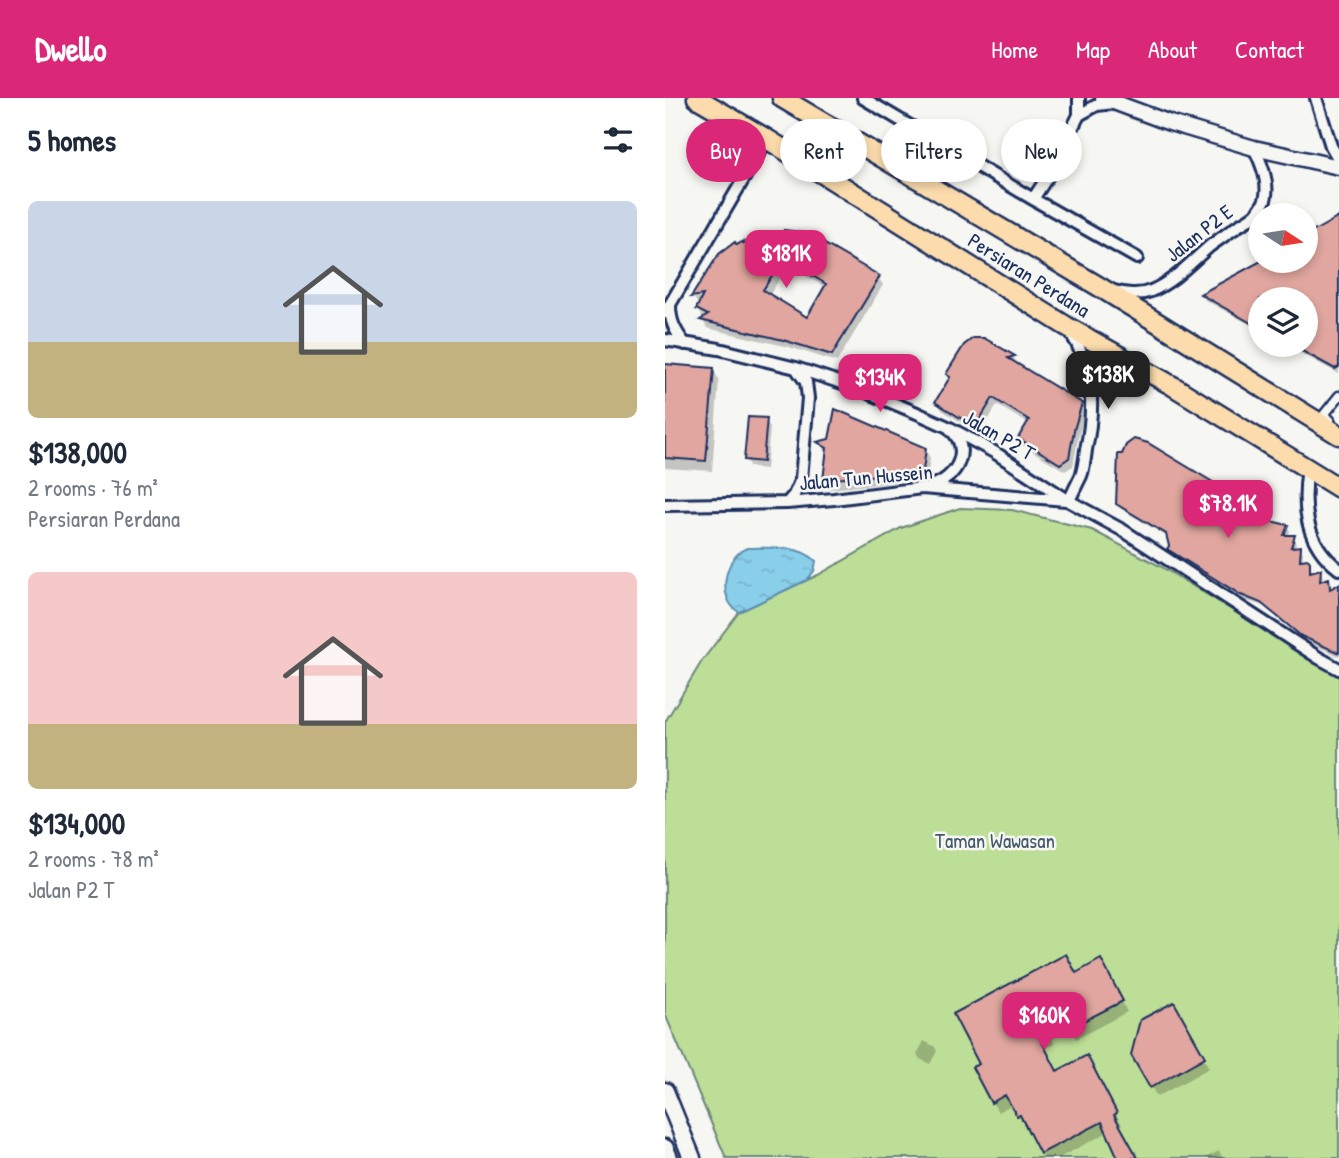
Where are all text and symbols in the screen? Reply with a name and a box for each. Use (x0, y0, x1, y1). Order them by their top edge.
text: Dwello (35, 27, 107, 71)
text: Home (991, 33, 1038, 65)
text: Map (1076, 33, 1110, 65)
text: About (1148, 33, 1197, 65)
text: Contact (1235, 33, 1304, 65)
chip: Buy (686, 119, 766, 182)
chip: Rent (780, 119, 867, 182)
chip: Filters (881, 119, 987, 182)
chip: New (1001, 119, 1082, 182)
text: 5 homes (28, 120, 116, 160)
icon: filters (599, 121, 637, 159)
street label: Jalan P2 E (1159, 198, 1239, 268)
north arrow (1248, 203, 1318, 273)
map controls (1248, 203, 1318, 357)
street label: Persiaran Perdana (962, 226, 1096, 324)
pin: $181K (737, 230, 835, 290)
text: $181K (761, 237, 811, 268)
icon: home (270, 247, 396, 373)
button: layers (1248, 287, 1318, 357)
pin: $138K (1059, 352, 1157, 411)
pin: $134K (831, 354, 929, 414)
text: $138K (1082, 358, 1134, 389)
text: $134K (855, 361, 905, 392)
street label: Jalan P2 T (958, 403, 1041, 468)
text: $138,000 (28, 432, 127, 472)
street label: Jalan Tun Hussein (798, 457, 934, 497)
text: 2 rooms · 76 m² (28, 472, 158, 503)
pin: $78.1K (1171, 480, 1285, 540)
text: $78.1K (1199, 487, 1257, 518)
text: Persiaran Perdana (28, 503, 180, 534)
icon: home (270, 618, 396, 744)
text: $134,000 (28, 803, 125, 843)
park label: Taman Wawasan (935, 826, 1055, 855)
text: 2 rooms · 78 m² (28, 843, 159, 874)
text: Jalan P2 T (28, 874, 114, 905)
pin: $160K (995, 992, 1093, 1052)
text: $160K (1018, 999, 1070, 1030)

